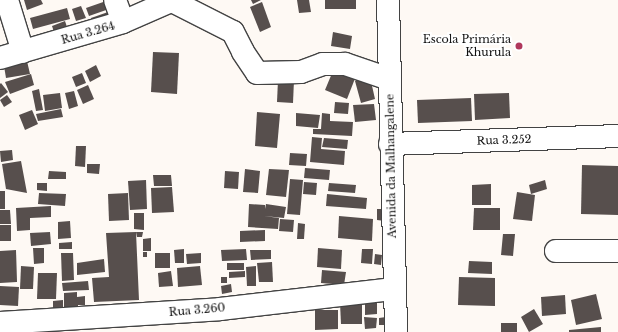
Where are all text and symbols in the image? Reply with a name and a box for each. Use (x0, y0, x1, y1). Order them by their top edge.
street label: Rua 3.264 (60, 19, 116, 47)
place label: Escola Primária Khurula (423, 33, 511, 59)
marker: Escola Primária Khurula (514, 41, 524, 51)
street label: Avenida da Malhangalene (383, 94, 399, 238)
street label: Rua 3.252 (476, 132, 532, 148)
street label: Rua 3.260 (168, 301, 226, 319)

